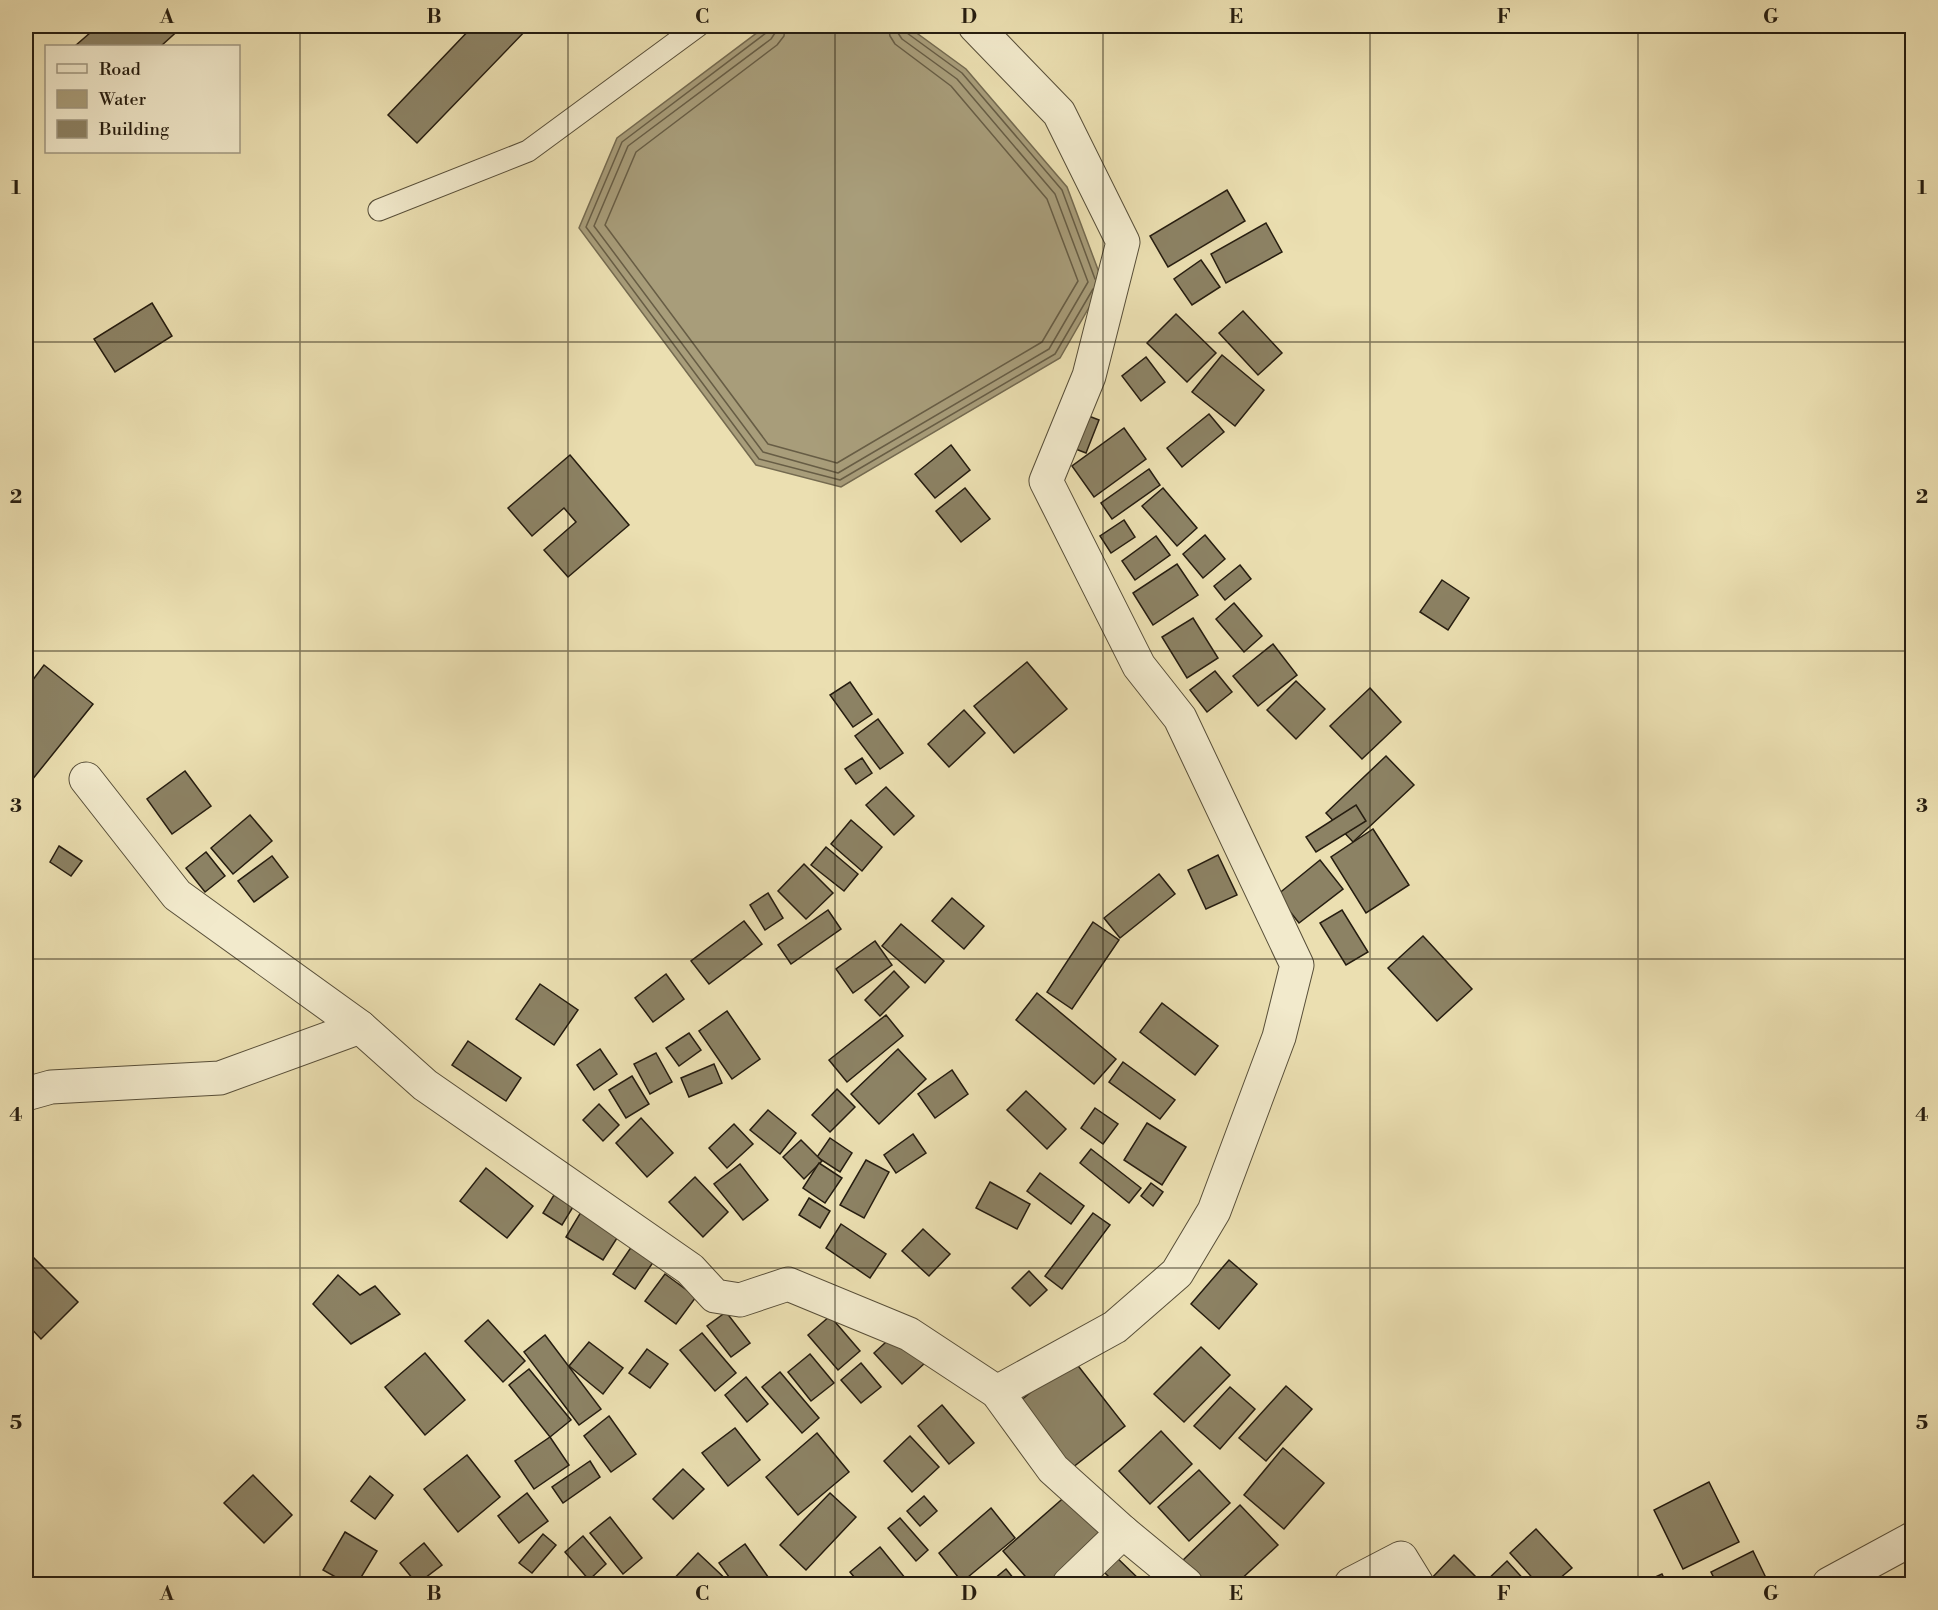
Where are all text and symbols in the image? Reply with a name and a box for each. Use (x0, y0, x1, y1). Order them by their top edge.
text: A (159, 5, 175, 30)
text: B (426, 5, 442, 30)
text: C (695, 5, 709, 30)
text: D (961, 5, 977, 30)
text: E (1229, 5, 1243, 30)
text: F (1497, 5, 1511, 30)
text: G (1763, 5, 1779, 30)
legend (45, 45, 240, 153)
text: Road (99, 58, 142, 81)
text: Water (98, 88, 147, 111)
text: Building (98, 118, 170, 141)
text: 1 (11, 176, 21, 201)
text: 1 (1917, 176, 1927, 201)
text: 2 (10, 485, 22, 510)
text: 2 (1916, 485, 1928, 510)
text: 3 (10, 794, 22, 819)
text: 3 (1916, 794, 1928, 819)
text: 4 (9, 1103, 23, 1128)
text: 4 (1915, 1103, 1929, 1128)
text: 5 (10, 1411, 22, 1436)
text: 5 (1916, 1411, 1928, 1436)
text: A (159, 1582, 175, 1607)
text: B (426, 1582, 442, 1607)
text: C (695, 1582, 709, 1607)
text: D (961, 1582, 977, 1607)
text: E (1229, 1582, 1243, 1607)
text: F (1497, 1582, 1511, 1607)
text: G (1763, 1582, 1779, 1607)

